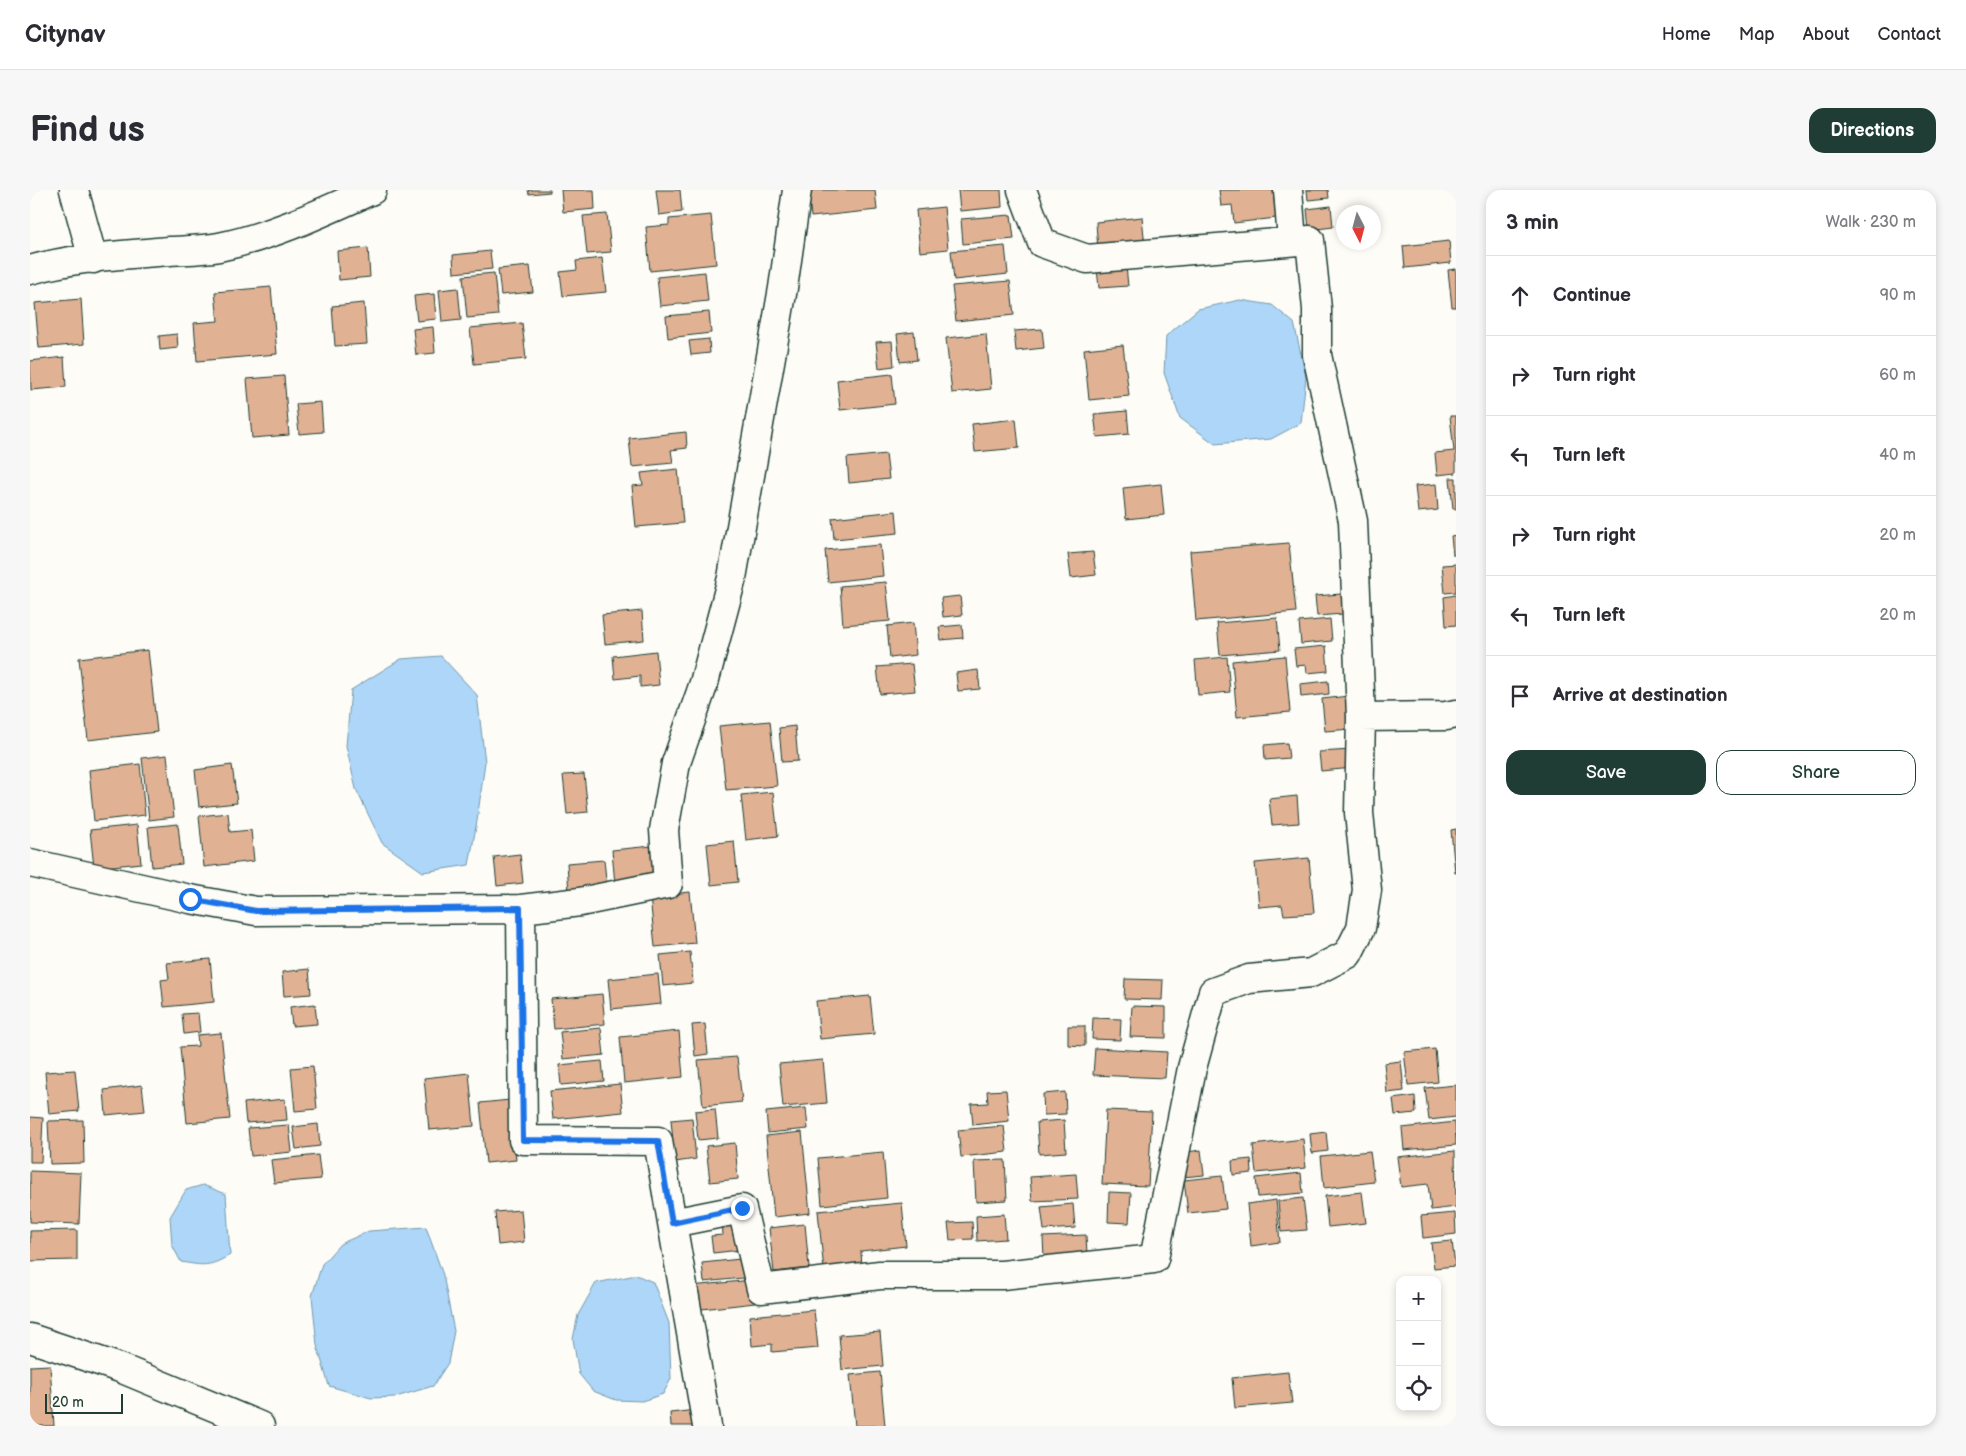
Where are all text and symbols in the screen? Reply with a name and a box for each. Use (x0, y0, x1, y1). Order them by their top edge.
text: Citynav (25, 20, 106, 49)
text: Home (1662, 24, 1711, 45)
text: Map (1739, 24, 1775, 45)
text: About (1803, 24, 1850, 45)
text: Contact (1878, 24, 1941, 45)
button: Directions (1809, 108, 1936, 153)
text: Find us (30, 109, 145, 152)
north arrow (1336, 205, 1381, 250)
text: 3 min (1506, 210, 1559, 235)
text: Walk · 230 m (1826, 213, 1916, 232)
icon: ahead (1506, 282, 1534, 310)
text: Continue (1553, 284, 1631, 307)
text: 90 m (1880, 286, 1916, 305)
icon: right (1506, 362, 1534, 390)
text: Turn right (1553, 364, 1636, 387)
text: 60 m (1879, 366, 1916, 385)
icon: left (1506, 442, 1534, 470)
text: Turn left (1553, 444, 1625, 467)
text: 40 m (1879, 446, 1916, 465)
icon: right (1506, 522, 1534, 550)
text: Turn right (1553, 524, 1636, 547)
text: 20 m (1880, 526, 1916, 545)
icon: left (1506, 602, 1534, 630)
text: Turn left (1553, 604, 1625, 627)
text: 20 m (1880, 606, 1916, 625)
icon: arrive (1506, 682, 1534, 710)
text: Arrive at destination (1553, 684, 1728, 707)
button: Save (1506, 750, 1706, 795)
button: Share (1716, 750, 1916, 795)
route start (179, 888, 202, 911)
route end (731, 1197, 754, 1220)
map controls (1396, 1276, 1441, 1411)
button: + (1396, 1276, 1441, 1321)
button: − (1396, 1321, 1441, 1366)
button: locate (1396, 1366, 1441, 1411)
scale bar (45, 1391, 122, 1414)
text: 20 m (52, 1394, 84, 1411)

